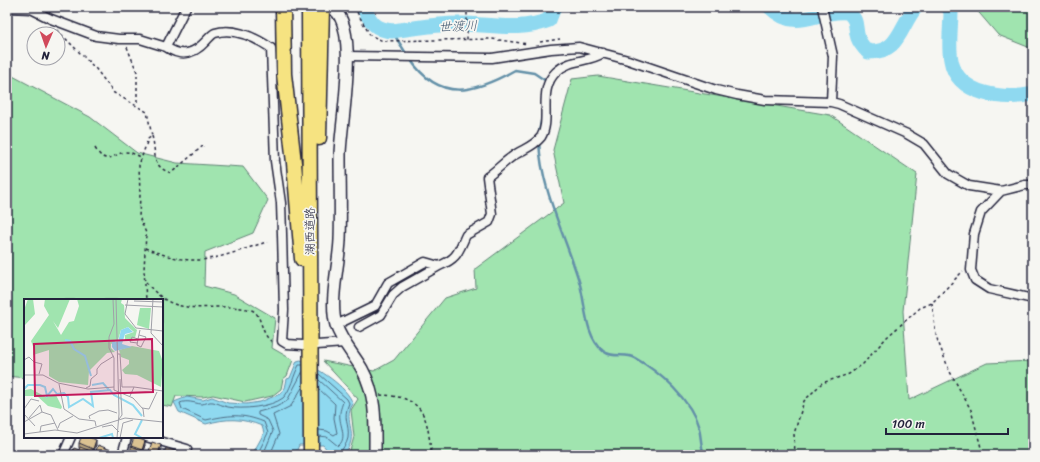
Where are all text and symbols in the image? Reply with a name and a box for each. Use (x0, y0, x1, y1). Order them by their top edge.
water label: 世渡川 (438, 14, 478, 38)
north arrow (26, 26, 66, 66)
text: N (41, 46, 51, 65)
street label: 湖西道路 (299, 207, 321, 255)
inset map (24, 299, 163, 438)
scale bar (886, 410, 1008, 436)
text: 100 m (892, 413, 925, 435)

